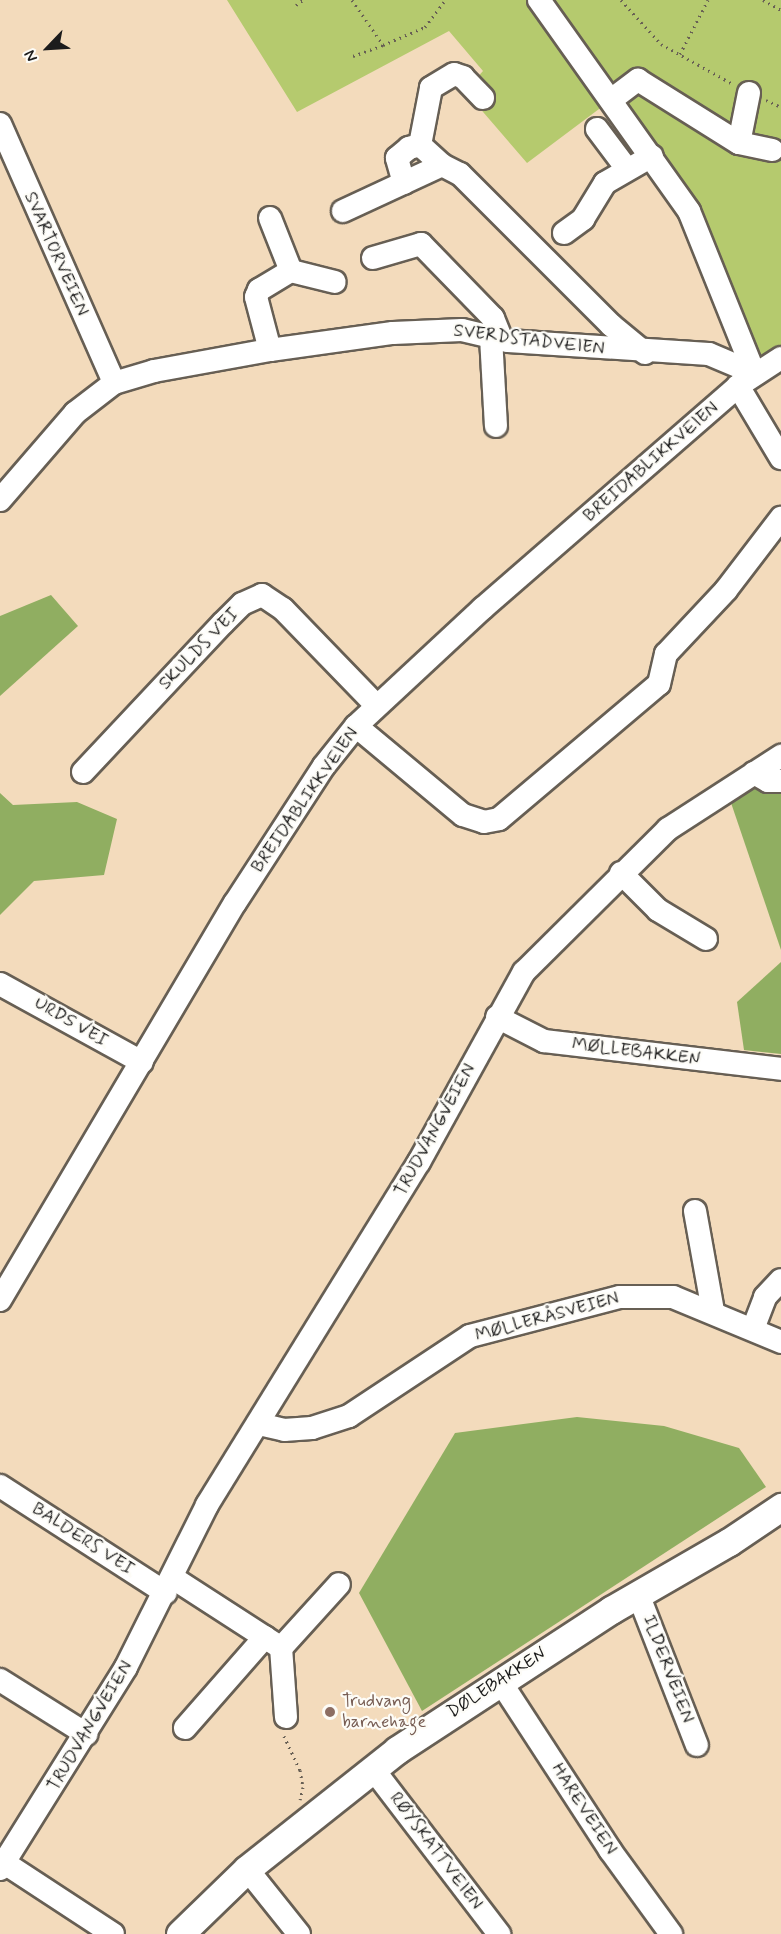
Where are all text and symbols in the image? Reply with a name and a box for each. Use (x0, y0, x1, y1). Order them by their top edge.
north arrow (18, 18, 78, 78)
text: N (19, 47, 43, 65)
street label: SVARTORVEIEN (19, 189, 93, 319)
street label: SVERDSTADVEIEN (452, 320, 606, 360)
street label: BREIDABLIKKVEIEN (579, 397, 723, 527)
street label: SKULDS VEI (155, 604, 243, 694)
street label: BREIDABLIKKVEIEN (247, 723, 363, 877)
street label: URDS VEI (30, 992, 112, 1052)
street label: MØLLEBAKKEN (571, 1033, 701, 1071)
street label: TRUDVANGVEIEN (390, 1060, 480, 1200)
street label: MØLLERÅSVEIEN (473, 1287, 621, 1347)
street label: BALDERS VEI (29, 1498, 137, 1580)
street label: ILDERVEIEN (638, 1612, 698, 1726)
street label: DØLEBAKKEN (443, 1643, 551, 1723)
street label: TRUDVANGVEIEN (43, 1657, 137, 1795)
place label: Trudvang barnehage (342, 1691, 426, 1734)
marker: Trudvang barnehage (323, 1705, 337, 1719)
street label: HAREVEIEN (546, 1759, 622, 1859)
street label: RØYSKATTVEIEN (385, 1788, 487, 1914)

